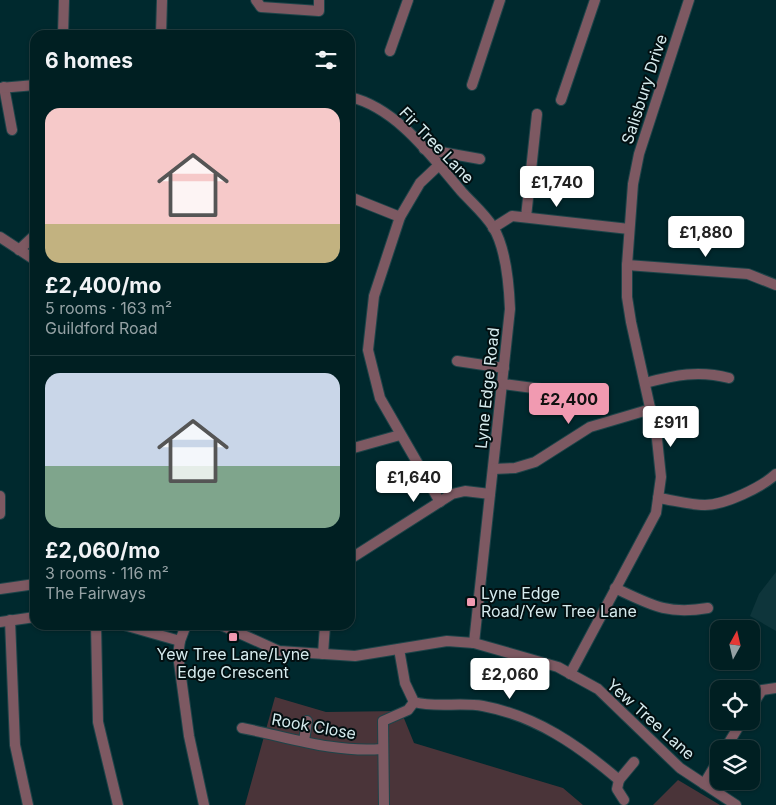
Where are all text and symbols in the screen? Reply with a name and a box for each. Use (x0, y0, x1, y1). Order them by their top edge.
street label: Salisbury Drive (617, 32, 671, 146)
icon: filters (312, 46, 340, 74)
text: 6 homes (45, 48, 133, 73)
street label: Fir Tree Lane (395, 102, 479, 188)
icon: home (148, 140, 238, 230)
pin: £1,740 (516, 166, 598, 208)
text: £1,740 (531, 172, 583, 192)
pin: £1,880 (665, 216, 747, 258)
text: £1,880 (679, 222, 733, 242)
text: £2,400/mo (45, 273, 161, 298)
text: 5 rooms · 163 m² (45, 298, 172, 318)
text: Guildford Road (45, 318, 158, 338)
street label: Lyne Edge Road (471, 326, 503, 450)
pin: £2,400 (528, 382, 610, 425)
text: £2,400 (540, 389, 598, 409)
icon: home (148, 406, 238, 496)
pin: £911 (641, 406, 701, 448)
text: £911 (654, 412, 688, 432)
pin: £1,640 (373, 460, 455, 503)
text: £1,640 (387, 467, 441, 487)
text: £2,060/mo (45, 538, 160, 563)
text: 3 rooms · 116 m² (45, 563, 169, 583)
text: The Fairways (45, 583, 146, 603)
place label: Lyne Edge Road/Yew Tree Lane (481, 583, 637, 621)
marker: Lyne Edge Road/Yew Tree Lane (465, 596, 477, 608)
north arrow (710, 620, 760, 670)
map controls (710, 620, 760, 790)
marker: Yew Tree Lane/Lyne Edge Crescent (227, 631, 239, 643)
place label: Yew Tree Lane/Lyne Edge Crescent (157, 644, 309, 682)
pin: £2,060 (469, 658, 551, 700)
text: £2,060 (481, 664, 539, 684)
street label: Yew Tree Lane (603, 674, 699, 764)
button: locate (710, 680, 760, 730)
street label: Rook Close (270, 709, 358, 743)
button: layers (710, 740, 760, 790)

